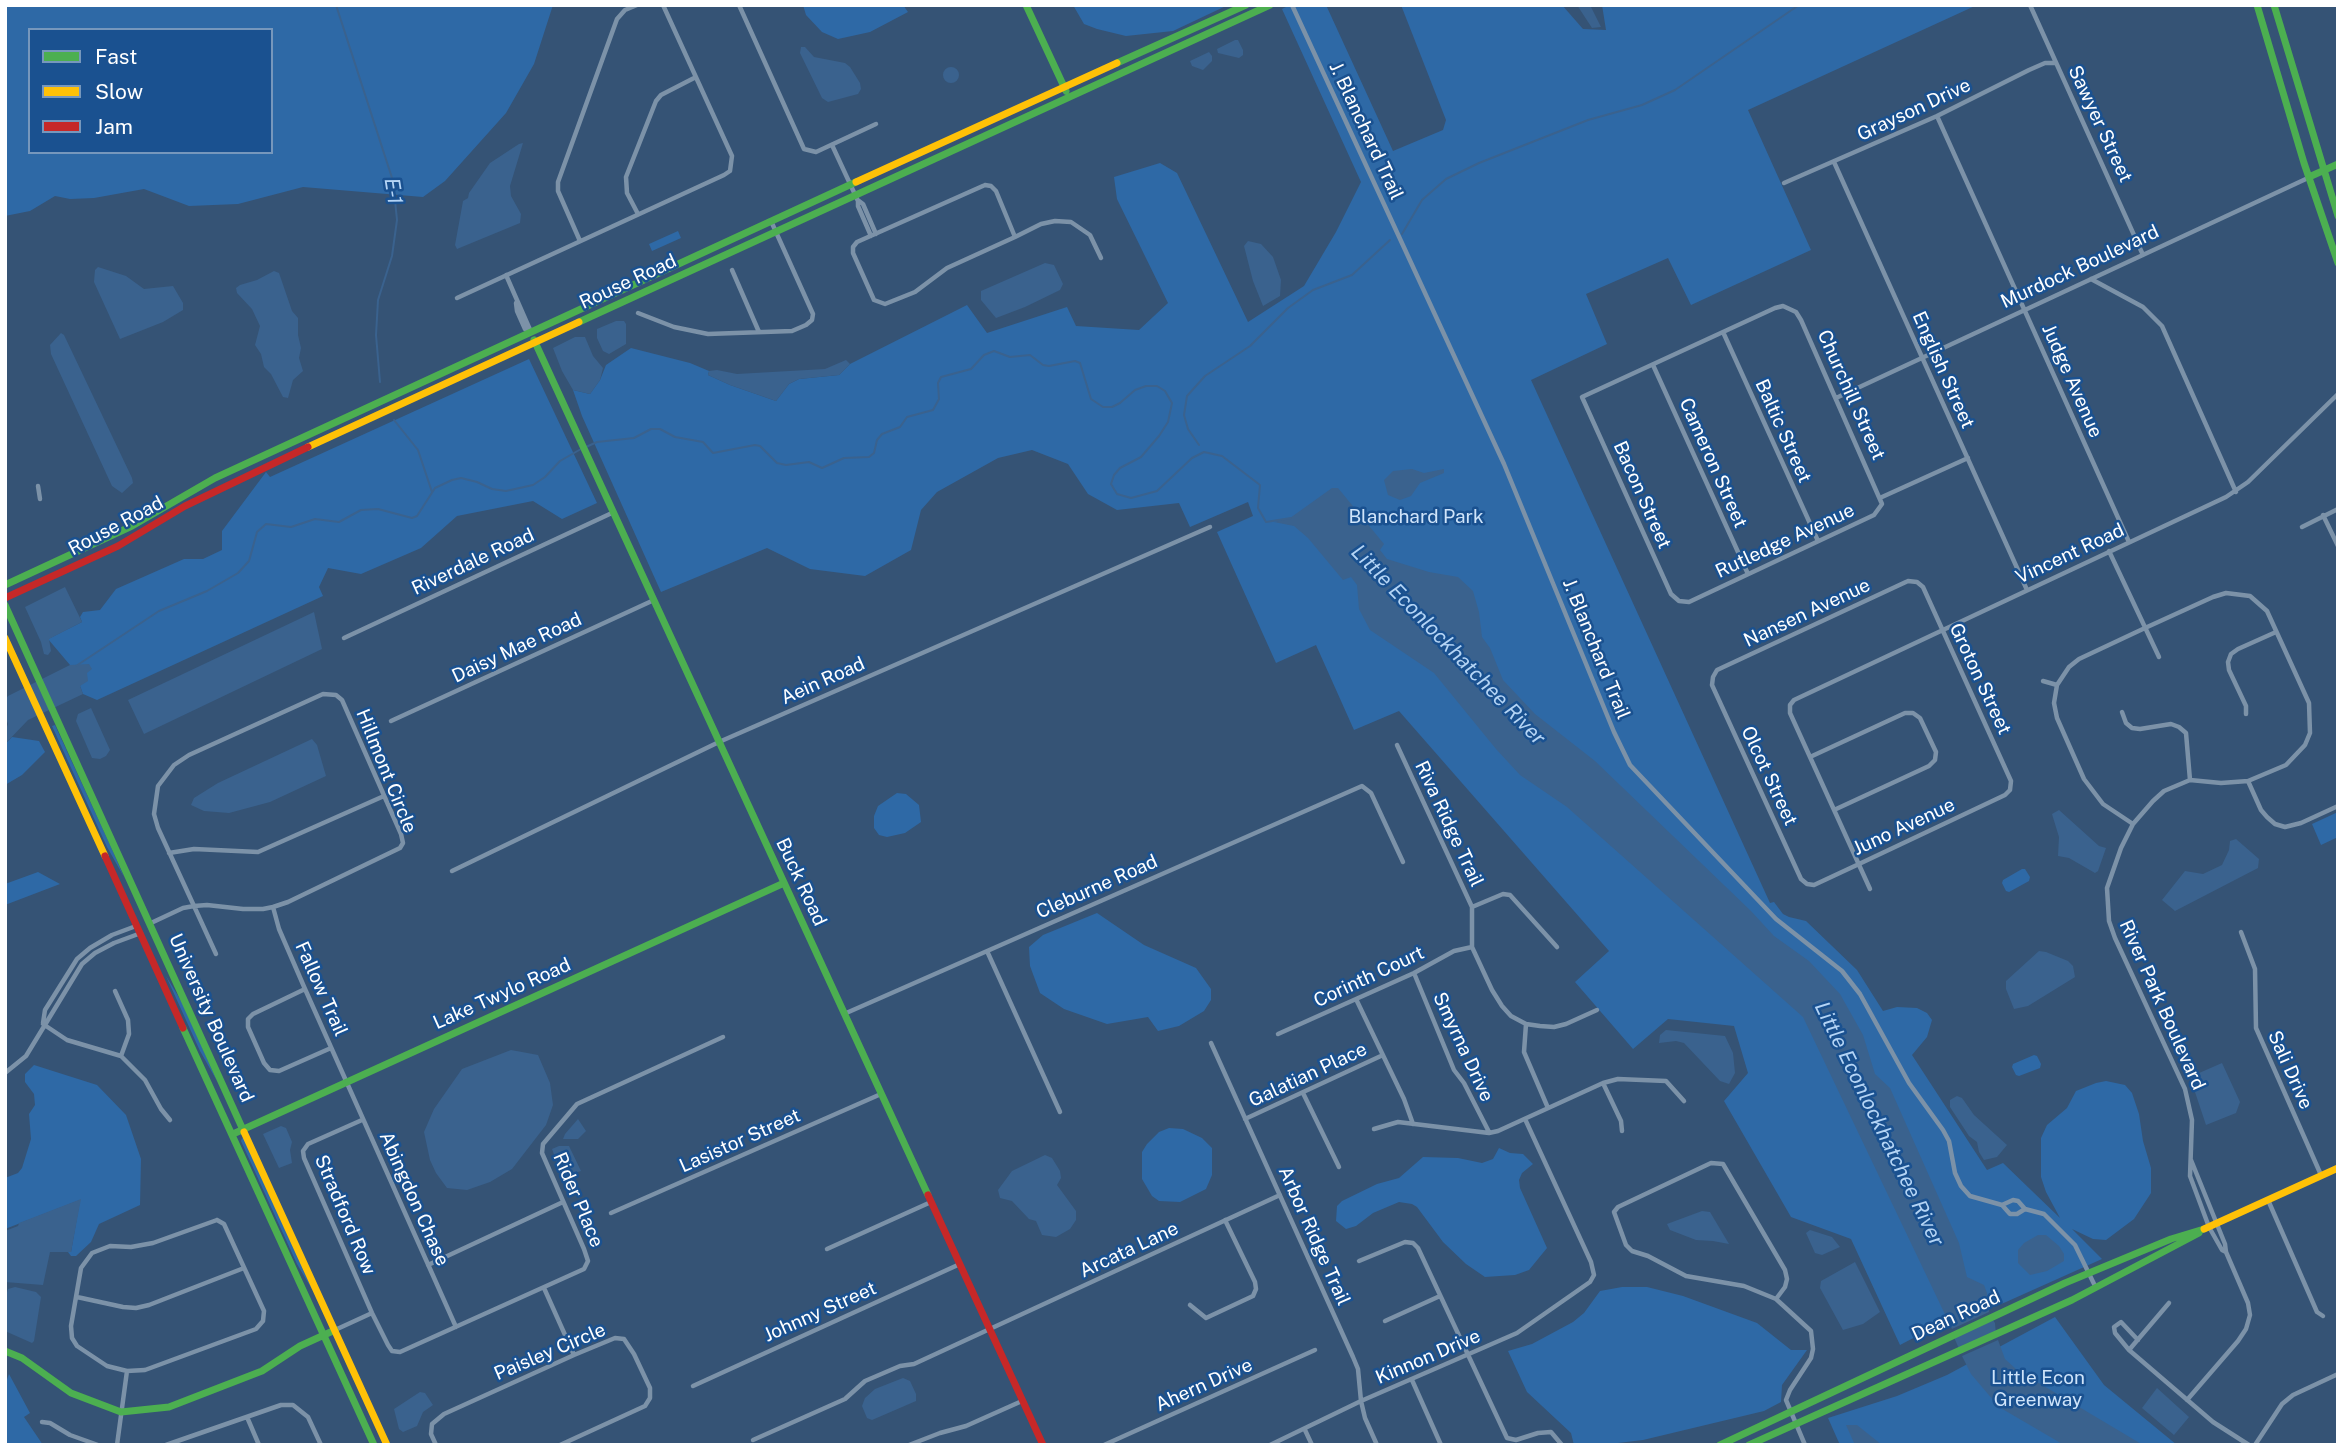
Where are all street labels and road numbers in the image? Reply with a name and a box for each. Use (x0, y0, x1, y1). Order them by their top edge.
street label: J. Blanchard Trail (1324, 58, 1408, 204)
street label: Sawyer Street (2063, 62, 2137, 186)
street label: Grayson Drive (1854, 74, 1974, 146)
street label: Murdock Boulevard (1997, 220, 2163, 314)
street label: Rouse Road (576, 250, 680, 314)
street label: English Street (1907, 308, 1979, 432)
street label: Judge Avenue (2037, 321, 2107, 441)
street label: Churchill Street (1812, 327, 1890, 463)
street label: Baltic Street (1750, 376, 1816, 486)
street label: Cameron Street (1674, 395, 1752, 531)
street label: Bacon Street (1608, 438, 1676, 552)
street label: Rouse Road (65, 491, 167, 561)
street label: Rutledge Avenue (1712, 499, 1858, 583)
street label: Vincent Road (2012, 519, 2128, 589)
street label: Riverdale Road (408, 524, 538, 600)
street label: Nansen Avenue (1740, 574, 1874, 652)
street label: J. Blanchard Trail (1557, 575, 1635, 723)
street label: Daisy Mae Road (449, 608, 585, 688)
street label: Groton Street (1944, 620, 2016, 738)
street label: Aein Road (778, 652, 868, 710)
street label: Hillmont Circle (351, 706, 421, 836)
street label: Olcot Street (1736, 723, 1802, 829)
street label: Riva Ridge Trail (1410, 757, 1488, 891)
street label: Juno Avenue (1849, 793, 1959, 861)
street label: Buck Road (771, 834, 831, 930)
street label: Cleburne Road (1033, 850, 1161, 924)
street label: River Park Boulevard (2114, 916, 2210, 1094)
street label: University Boulevard (164, 930, 258, 1106)
street label: Fallow Trail (290, 938, 352, 1040)
street label: Corinth Court (1310, 942, 1428, 1012)
street label: Lake Twylo Road (430, 953, 574, 1035)
street label: Smyrna Drive (1428, 989, 1498, 1105)
street label: Sali Drive (2263, 1027, 2317, 1113)
street label: Galatian Place (1245, 1038, 1371, 1112)
street label: Lasistor Street (676, 1104, 804, 1178)
street label: Abingdon Chase (374, 1128, 454, 1270)
street label: Rider Place (548, 1149, 608, 1251)
street label: Stradford Row (309, 1152, 381, 1278)
street label: Arbor Ridge Trail (1273, 1163, 1355, 1309)
street label: Arcata Lane (1076, 1217, 1182, 1283)
street label: Johnny Street (760, 1277, 880, 1347)
street label: Dean Road (1908, 1286, 2004, 1346)
street label: Paisley Circle (491, 1318, 609, 1386)
street label: Kinnon Drive (1372, 1325, 1484, 1389)
street label: Ahern Drive (1152, 1354, 1256, 1416)

